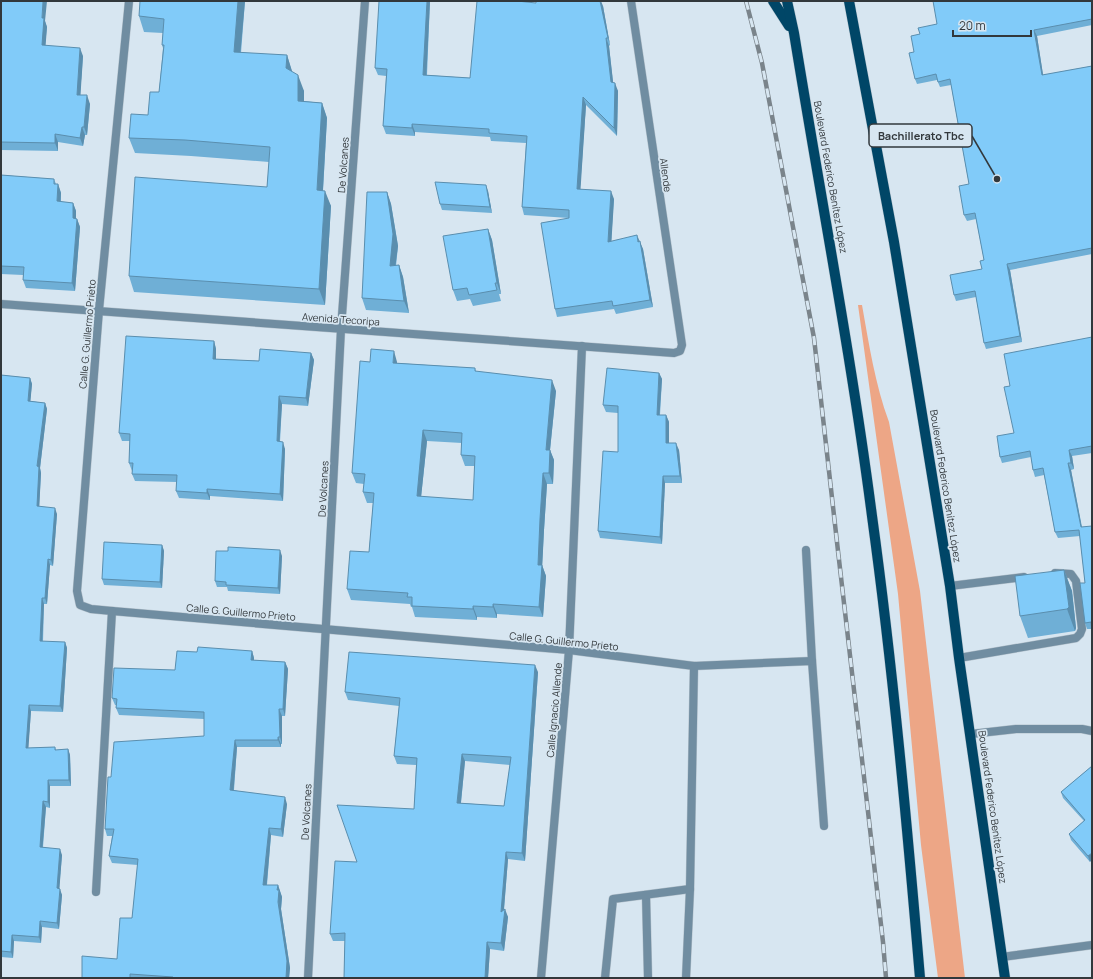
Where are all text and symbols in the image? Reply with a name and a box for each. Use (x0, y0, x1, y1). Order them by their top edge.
scale bar (953, 12, 1031, 38)
text: 20 m (959, 17, 986, 34)
street label: Boulevard Federico Benítez López (811, 100, 851, 254)
callout: Bachillerato Tbc (869, 124, 972, 147)
text: Bachillerato Tbc (878, 128, 964, 143)
street label: De Volcanes (334, 136, 352, 194)
street label: Allende (657, 157, 675, 193)
street label: Calle G. Guillermo Prieto (75, 279, 99, 389)
street label: Avenida Tecoripa (302, 309, 380, 329)
street label: Boulevard Federico Benítez López (927, 409, 965, 563)
street label: De Volcanes (315, 461, 331, 517)
street label: Calle G. Guillermo Prieto (186, 600, 296, 624)
street label: Calle G. Guillermo Prieto (509, 628, 619, 654)
street label: Calle Ignacio Allende (543, 662, 565, 758)
street label: Boulevard Federico Benítez López (975, 729, 1011, 885)
street label: De Volcanes (298, 784, 314, 840)

